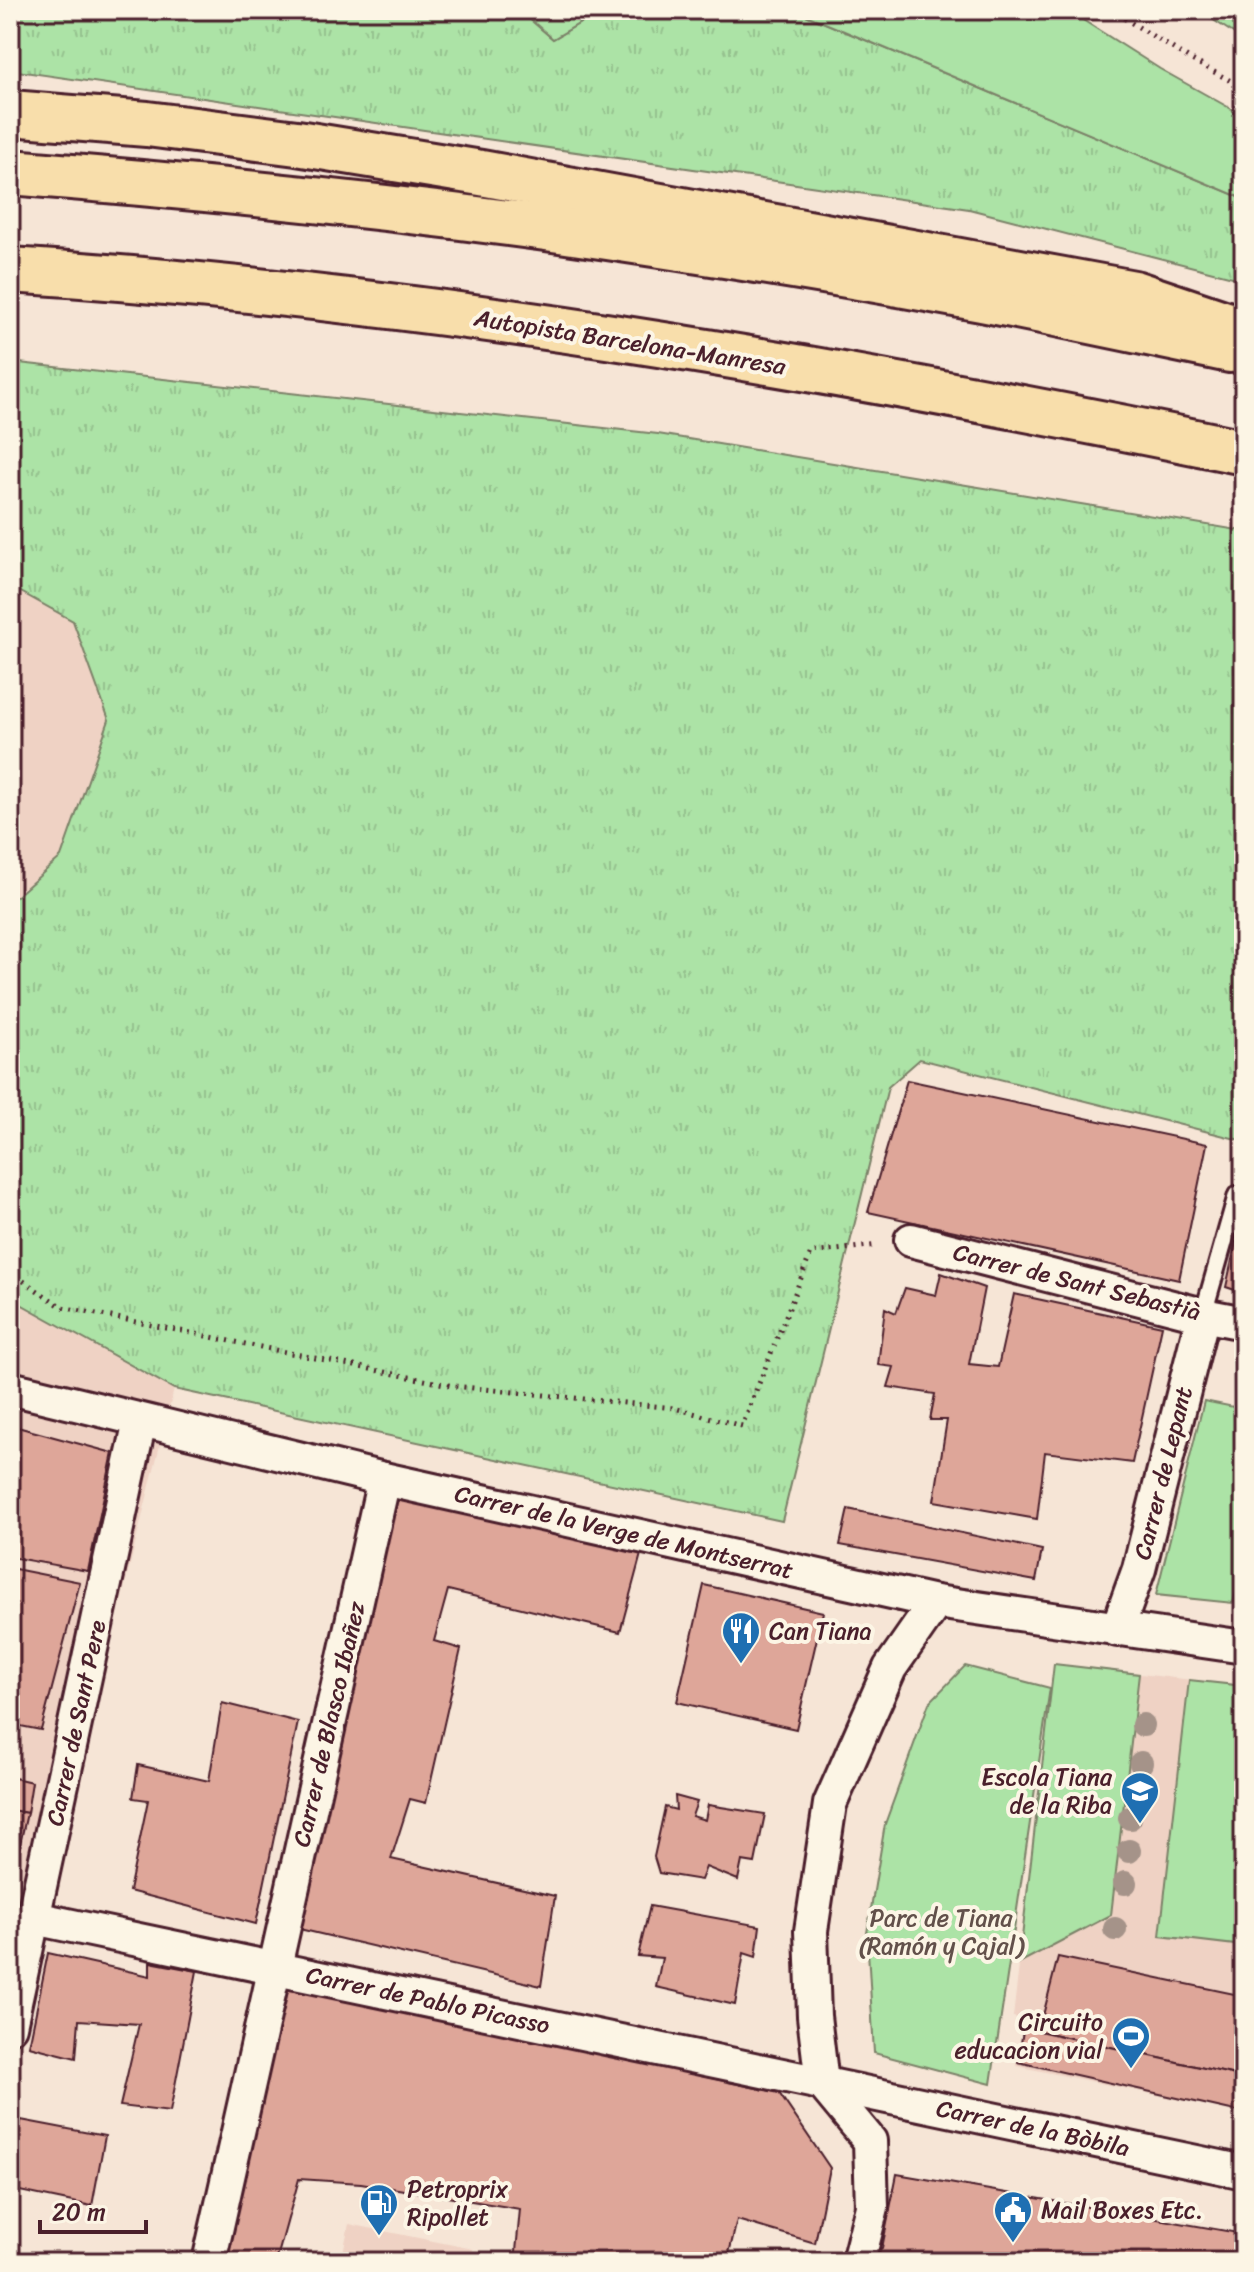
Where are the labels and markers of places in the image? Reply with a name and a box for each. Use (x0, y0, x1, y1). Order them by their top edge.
restaurant icon: Can Tiana (720, 1610, 762, 1665)
place label: Can Tiana (769, 1610, 872, 1652)
place label: Escola Tiana de la Riba (981, 1756, 1113, 1826)
school or university icon: Escola Tiana de la Riba (1119, 1770, 1161, 1825)
place label: Circuito educacion vial (954, 2001, 1104, 2071)
sports icon: Circuito educacion vial (1110, 2015, 1152, 2070)
place label: Petroprix Ripollet (407, 2168, 509, 2238)
fuel station icon: Petroprix Ripollet (358, 2182, 400, 2237)
public building icon: Mail Boxes Etc. (992, 2189, 1034, 2244)
place label: Mail Boxes Etc. (1041, 2189, 1203, 2231)

